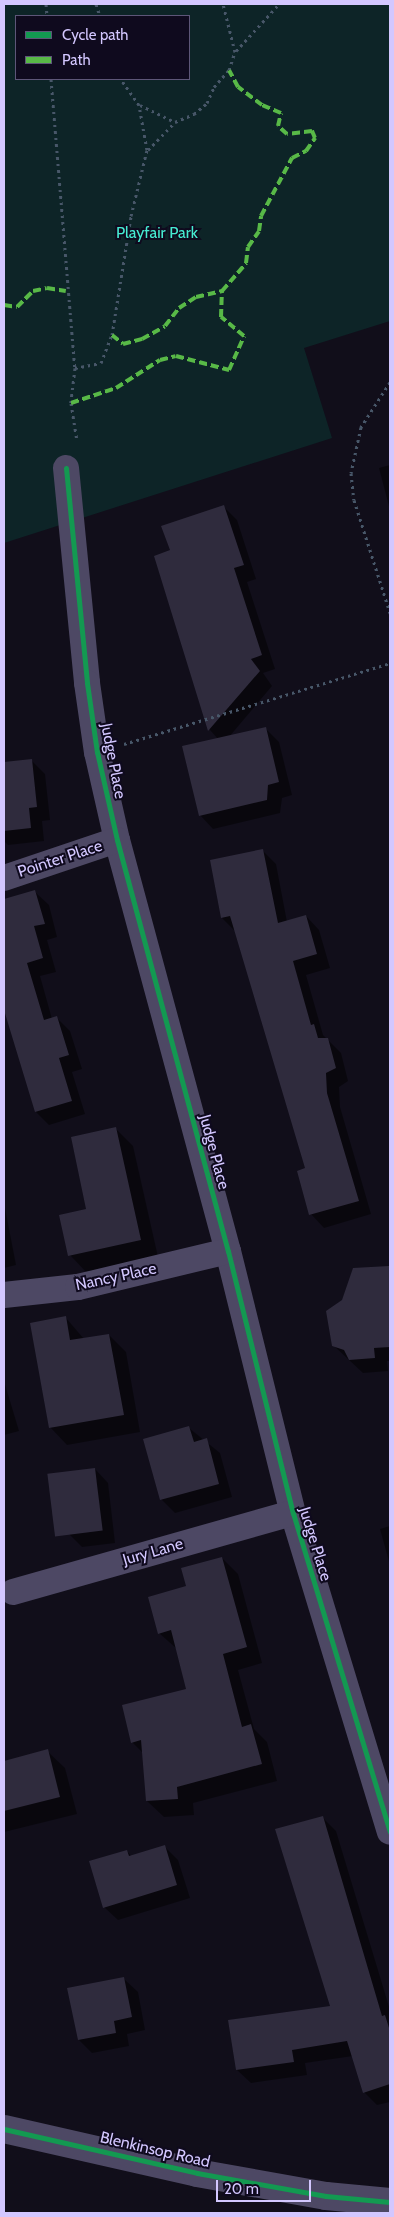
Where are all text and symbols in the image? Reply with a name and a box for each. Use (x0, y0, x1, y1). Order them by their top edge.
legend (15, 15, 190, 80)
text: Cycle path (62, 26, 128, 44)
text: Path (62, 51, 91, 69)
park label: Playfair Park (116, 223, 198, 243)
street label: Judge Place (96, 721, 130, 801)
street label: Pointer Place (15, 836, 105, 882)
street label: Judge Place (195, 1112, 233, 1192)
street label: Nancy Place (74, 1259, 158, 1295)
street label: Judge Place (295, 1504, 335, 1584)
street label: Jury Lane (121, 1534, 185, 1570)
street label: Blenkinsop Road (98, 2128, 212, 2172)
scale bar (219, 2170, 314, 2202)
text: 20 m (224, 2180, 259, 2198)

